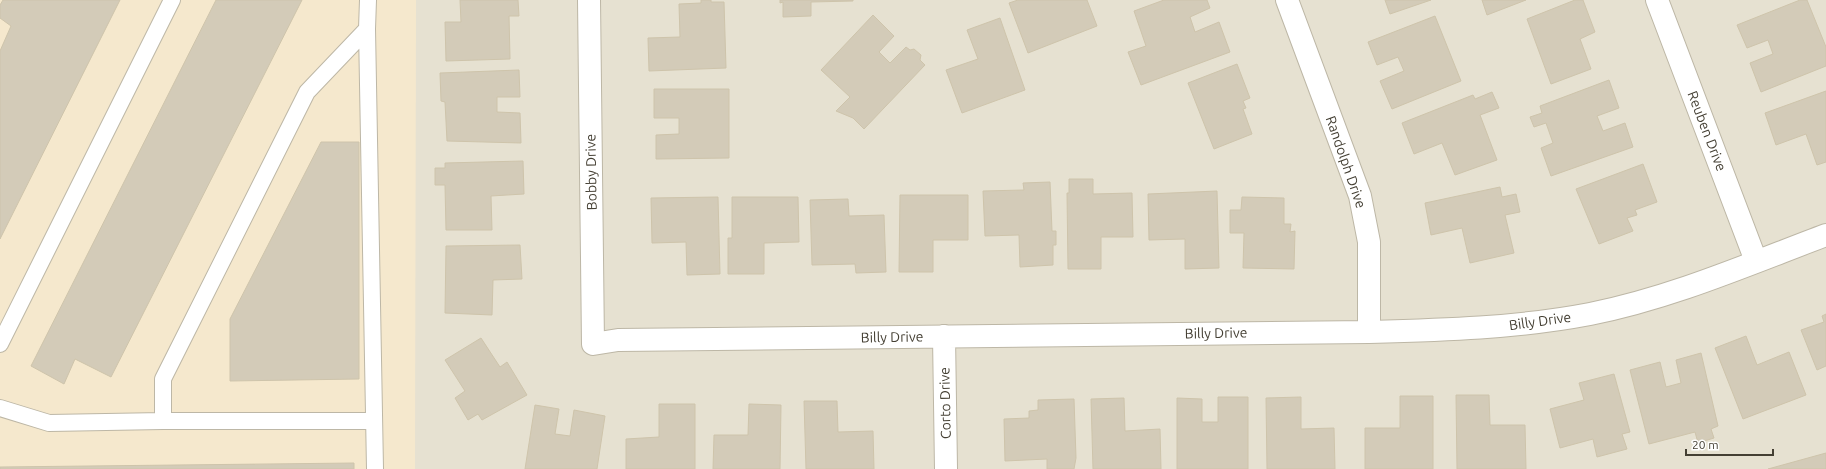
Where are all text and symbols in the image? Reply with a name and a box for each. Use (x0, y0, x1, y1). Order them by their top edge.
street label: Reuben Drive (1684, 89, 1730, 173)
street label: Randolph Drive (1323, 114, 1369, 210)
street label: Bobby Drive (582, 134, 600, 210)
street label: Billy Drive (1508, 309, 1572, 333)
street label: Billy Drive (1185, 324, 1247, 342)
street label: Billy Drive (861, 328, 923, 346)
street label: Corto Drive (936, 367, 954, 439)
scale bar (1686, 431, 1773, 457)
text: 20 m (1692, 438, 1719, 451)

